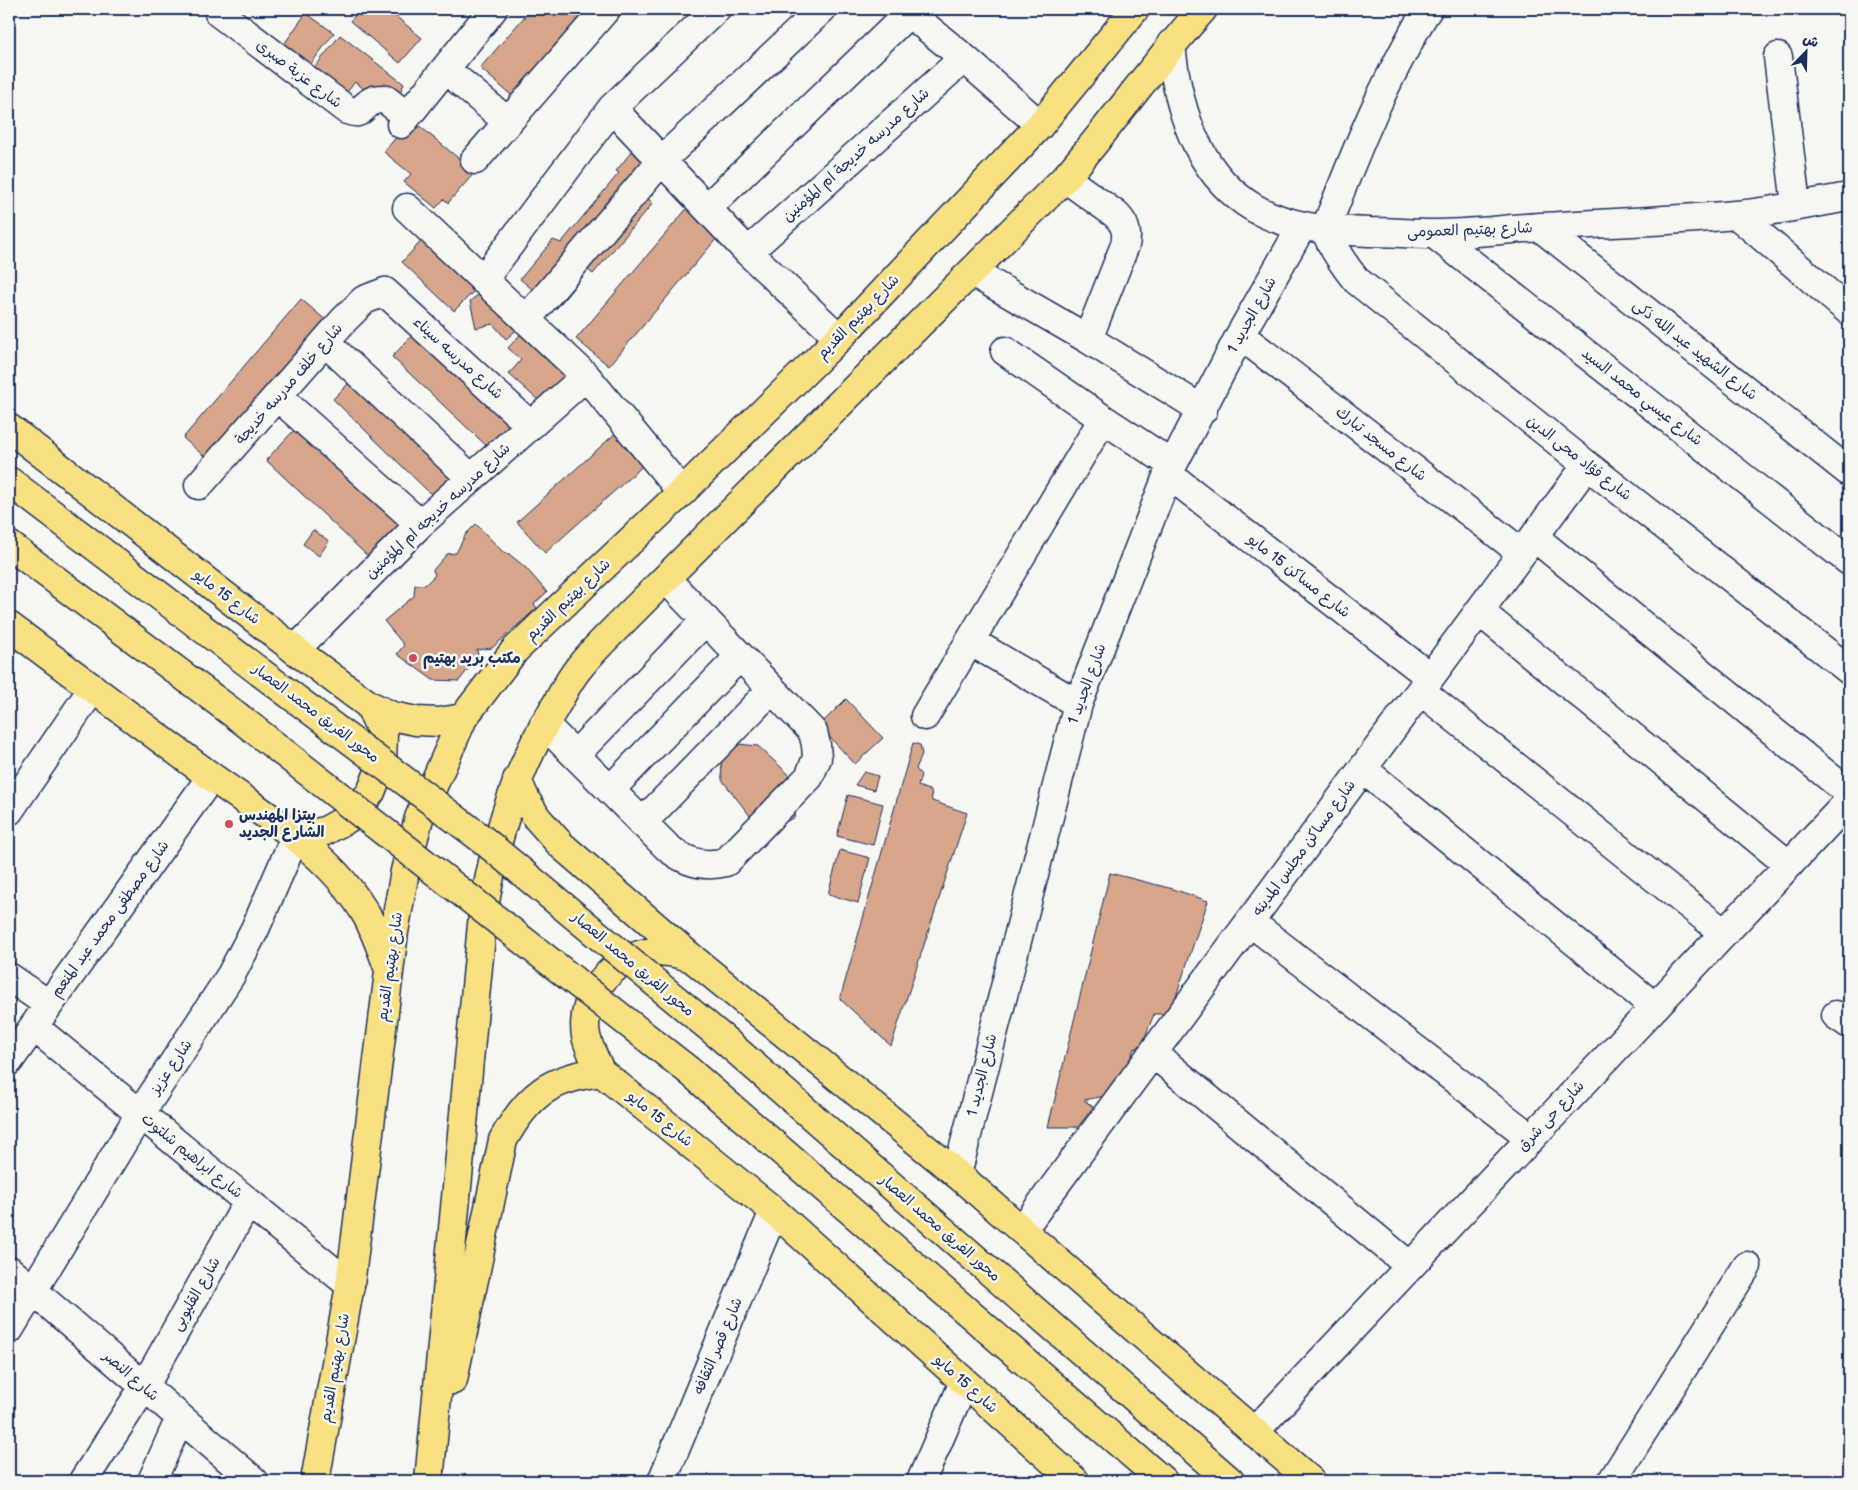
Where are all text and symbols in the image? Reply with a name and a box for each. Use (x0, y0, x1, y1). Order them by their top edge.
north arrow (1780, 28, 1830, 78)
text: ش (1800, 30, 1821, 51)
street label: شارع عزبة صبرى (252, 36, 346, 112)
street label: شارع مدرسه خديجة ام المؤمنين (779, 84, 934, 227)
street label: شارع بهتيم العمومى (1407, 218, 1533, 244)
street label: شارع بهتيم القديم (813, 270, 905, 365)
street label: شارع الجديد 1 (1223, 274, 1281, 356)
street label: شارع الشهيد عبد الله ذكى (1629, 295, 1761, 405)
street label: شارع مدرسه سيناء (409, 313, 507, 403)
street label: شارع خلف مدرسه خديجة (231, 319, 347, 449)
street label: شارع عيسي محمد السيد (1576, 344, 1706, 453)
street label: شارع مسجد تبارك (1332, 403, 1430, 485)
street label: شارع فؤاد محى الدين (1523, 411, 1635, 505)
street label: شارع مدرسه خديجه ام المؤمنين (362, 439, 515, 584)
street label: شارع مساكن 15 مايو (1243, 529, 1354, 622)
street label: شارع بهتيم القديم (521, 555, 616, 647)
street label: شارع 15 مايو (189, 565, 264, 629)
street label: شارع الجديد 1 (1064, 641, 1110, 727)
place label: مكتب بريد بهتيم (423, 649, 521, 669)
marker: مكتب بريد بهتيم (407, 652, 419, 664)
street label: محور الفريق محمد العصار (248, 658, 383, 767)
street label: شارع مساكن مجلس المدينه (1248, 776, 1360, 920)
place label: بيتزا المهندس الشارع الجديد (239, 806, 325, 842)
marker: بيتزا المهندس الشارع الجديد (223, 818, 235, 830)
street label: شارع مصطفى محمد عبد المنعم (47, 837, 175, 1002)
street label: محور الفريق محمد العصار (567, 907, 698, 1021)
street label: شارع بهتيم القديم (373, 911, 409, 1024)
street label: شارع الجديد 1 (963, 1032, 1001, 1118)
street label: شارع عزيز (145, 1036, 196, 1100)
street label: شارع حى شرق (1513, 1077, 1589, 1155)
street label: شارع 15 مايو (623, 1086, 697, 1151)
street label: شارع ابراهيم شلتوت (136, 1109, 247, 1204)
street label: محور الفريق محمد العصار (875, 1170, 1004, 1286)
street label: شارع القليوبى (167, 1254, 225, 1334)
street label: شارع قصر الثقافه (689, 1295, 747, 1397)
street label: شارع بهتيم القديم (316, 1312, 356, 1425)
street label: شارع النصر (98, 1345, 163, 1405)
street label: شارع 15 مايو (930, 1350, 1002, 1418)

